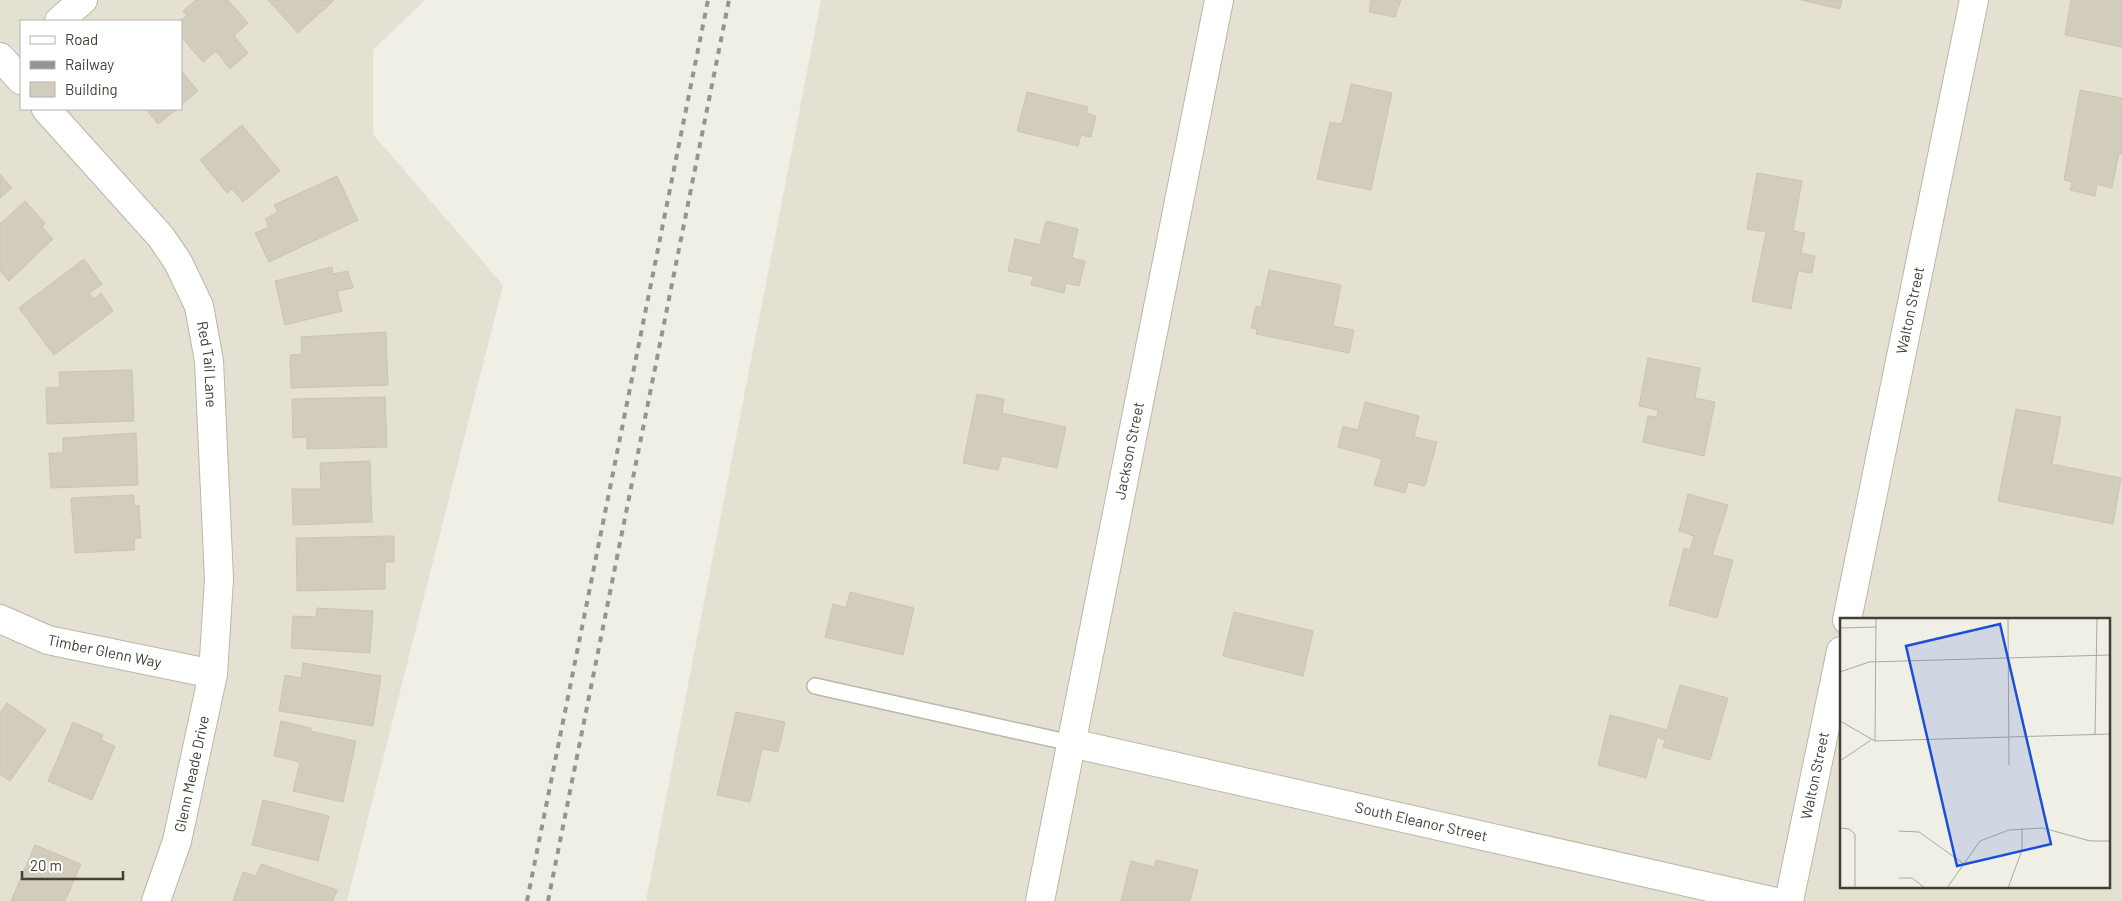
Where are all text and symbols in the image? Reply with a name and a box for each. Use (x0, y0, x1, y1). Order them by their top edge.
legend (20, 20, 182, 110)
text: Road (65, 30, 98, 48)
text: Railway (65, 55, 114, 73)
text: Building (65, 80, 118, 98)
street label: Walton Street (1892, 265, 1927, 356)
street label: Red Tail Lane (194, 319, 221, 408)
street label: Jackson Street (1110, 400, 1147, 501)
inset map (1840, 618, 2110, 888)
street label: Timber Glenn Way (46, 630, 163, 671)
street label: Glenn Meade Drive (170, 714, 212, 834)
street label: Walton Street (1796, 730, 1832, 821)
street label: South Eleanor Street (1353, 797, 1489, 845)
scale bar (22, 848, 124, 880)
text: 20 m (30, 856, 62, 874)

